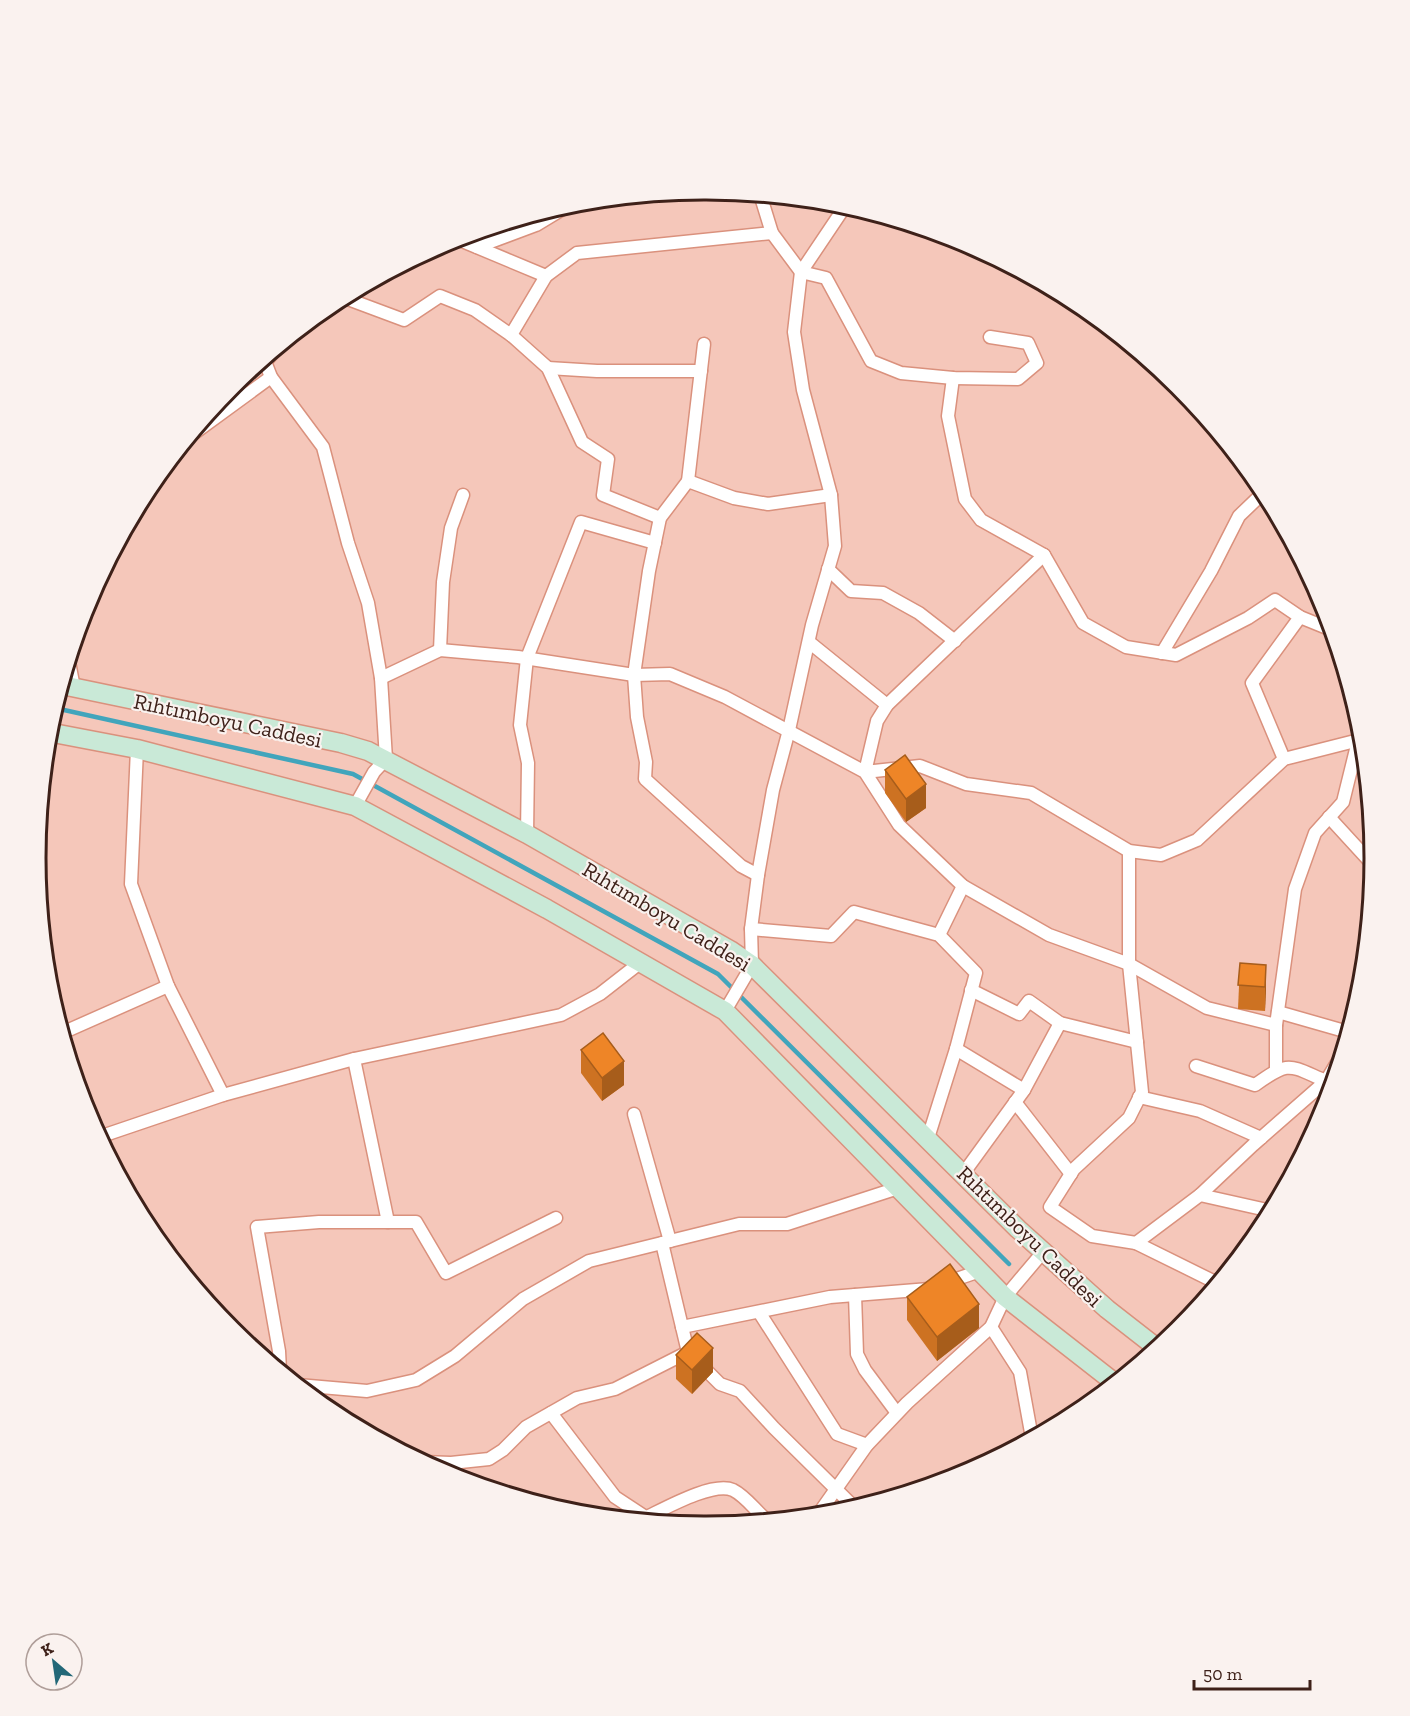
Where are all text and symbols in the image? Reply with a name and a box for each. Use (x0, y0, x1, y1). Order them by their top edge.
street label: Rıhtımboyu Caddesi (131, 687, 324, 754)
street label: Rıhtımboyu Caddesi (578, 855, 756, 977)
street label: Rıhtımboyu Caddesi (951, 1160, 1108, 1313)
north arrow (24, 1632, 84, 1692)
text: K (38, 1638, 56, 1660)
scale bar (1194, 1653, 1310, 1691)
text: 50 m (1203, 1663, 1243, 1685)

